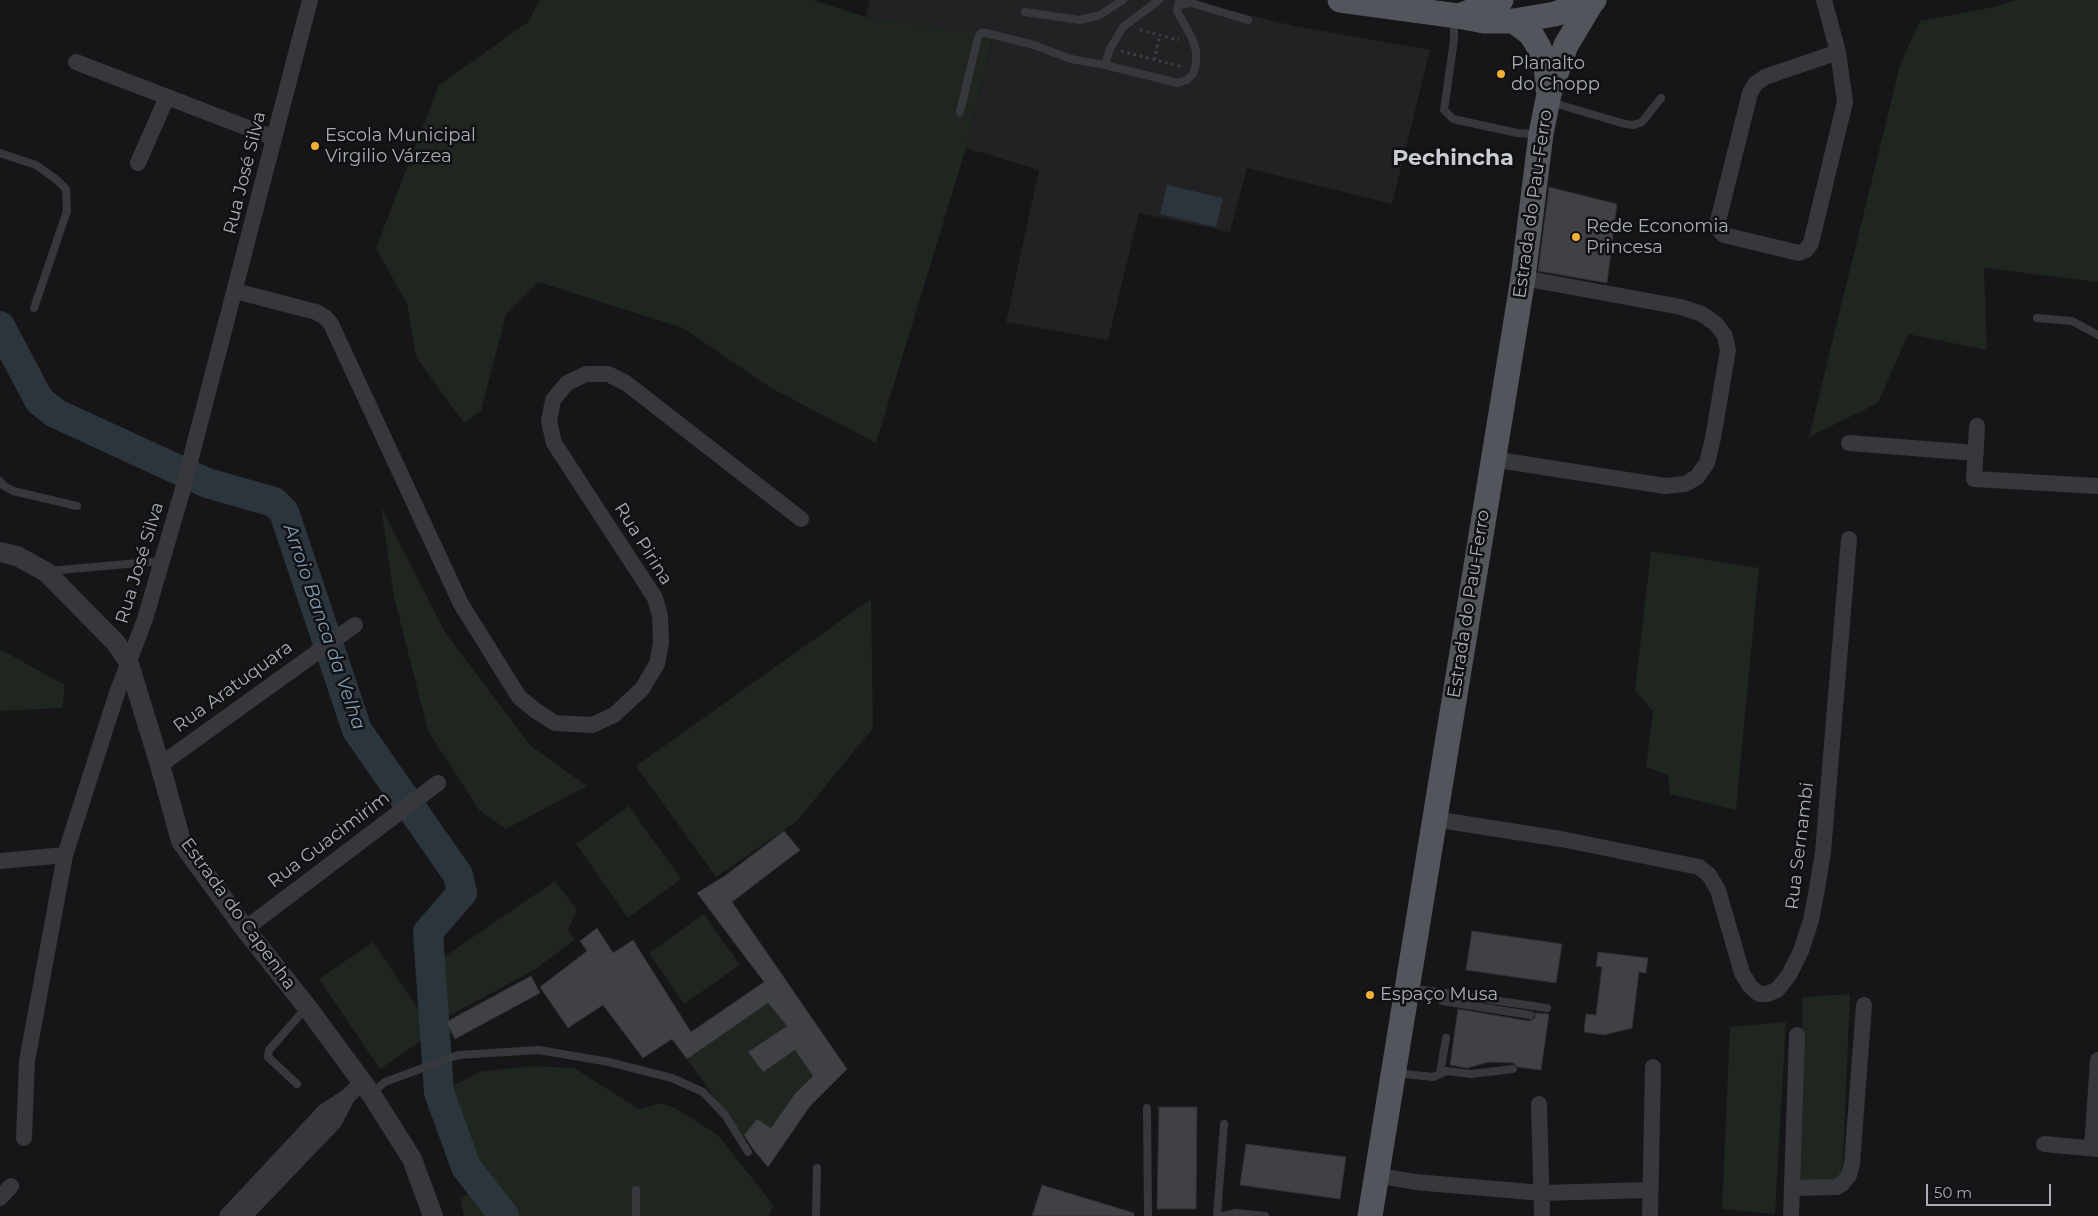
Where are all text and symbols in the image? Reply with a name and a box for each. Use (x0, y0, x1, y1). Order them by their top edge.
place label: Planalto do Chopp (1511, 53, 1600, 96)
marker: Planalto do Chopp (1495, 68, 1507, 80)
street label: Estrada do Pau-Ferro (1509, 108, 1557, 300)
street label: Rua José Silva (219, 109, 271, 237)
place label: Escola Municipal Virgilio Várzea (325, 125, 476, 168)
marker: Escola Municipal Virgilio Várzea (309, 140, 321, 152)
district label: Pechincha (1392, 146, 1514, 172)
place label: Rede Economia Princesa (1586, 216, 1729, 258)
marker: Rede Economia Princesa (1570, 231, 1582, 243)
street label: Rua Pirina (609, 499, 677, 589)
street label: Rua José Silva (111, 500, 169, 626)
street label: Estrada do Pau-Ferro (1443, 508, 1495, 700)
water label: Arroio Banca da Velha (278, 521, 370, 733)
street label: Rua Aratuquara (169, 637, 297, 737)
street label: Rua Sernambi (1781, 781, 1819, 911)
street label: Rua Guacimirim (264, 787, 394, 893)
street label: Estrada do Capenha (176, 834, 300, 994)
place label: Espaço Musa (1380, 984, 1498, 1006)
marker: Espaço Musa (1364, 989, 1376, 1001)
scale bar (1928, 1174, 2053, 1206)
text: 50 m (1934, 1183, 1972, 1202)

